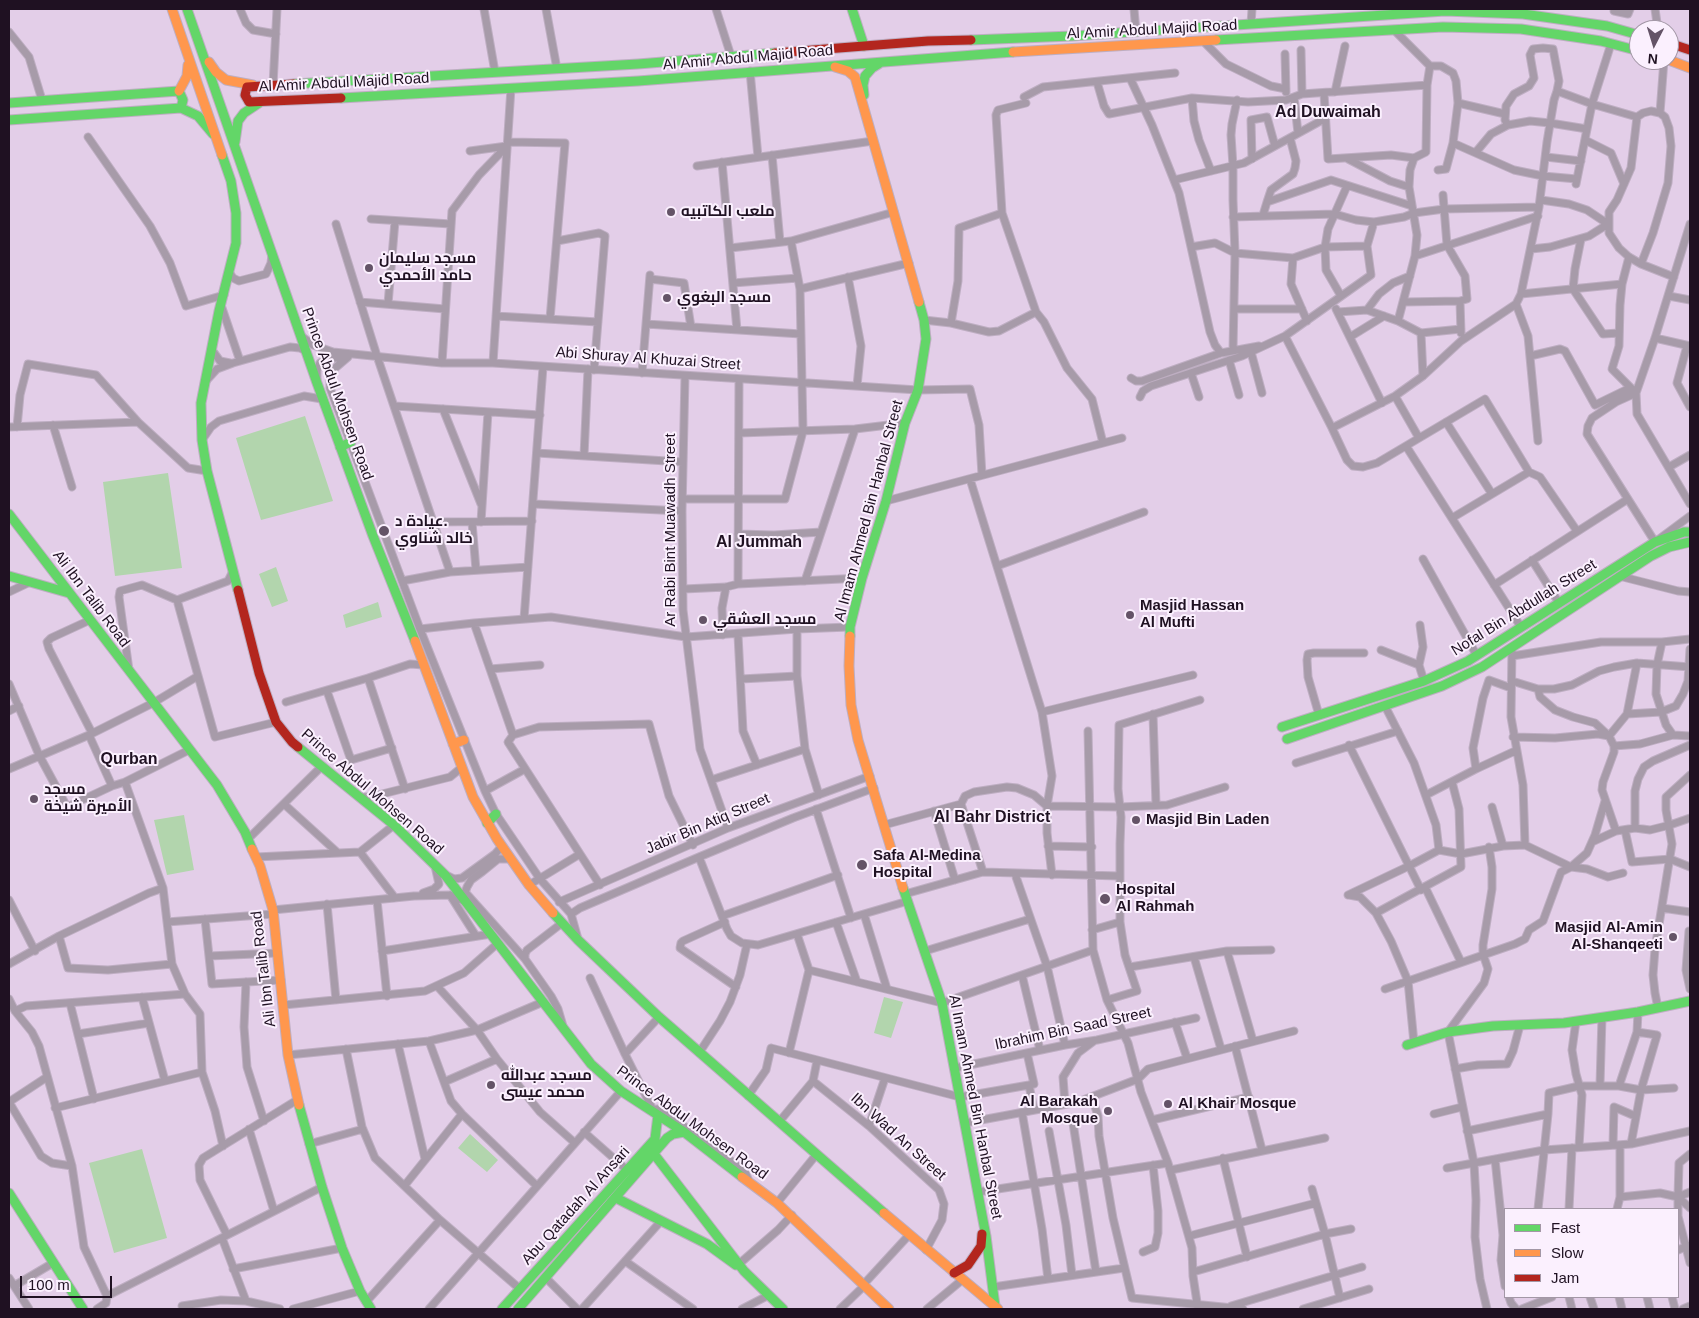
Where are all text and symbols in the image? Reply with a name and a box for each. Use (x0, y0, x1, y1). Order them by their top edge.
street label: Al Amir Abdul Majid Road (1066, 17, 1238, 43)
north arrow (1629, 20, 1679, 70)
street label: Al Amir Abdul Majid Road (662, 42, 834, 74)
text: N (1647, 51, 1659, 67)
street label: Al Amir Abdul Majid Road (258, 70, 430, 96)
district label: Ad Duwaimah (1275, 103, 1381, 123)
place label: ملعب الكاتبيه (681, 203, 775, 221)
marker: ملعب الكاتبيه (665, 206, 677, 218)
place label: مسجد سليمان حامد الأحمدي (379, 250, 476, 285)
marker: مسجد سليمان حامد الأحمدي (363, 262, 375, 274)
place label: مسجد البغوي (677, 289, 771, 307)
marker: مسجد البغوي (661, 292, 673, 304)
street label: Prince Abdul Mohsen Road (297, 305, 377, 483)
street label: Abi Shuray Al Khuzai Street (555, 344, 741, 374)
street label: Al Imam Ahmed Bin Hanbal Street (831, 398, 907, 624)
street label: Ar Rabi Bint Muawadh Street (662, 433, 680, 627)
place label: عيادة د. خالد شناوي (395, 513, 473, 548)
marker: عيادة د. خالد شناوي (377, 524, 391, 538)
district label: Al Jummah (716, 533, 802, 553)
street label: Ali Ibn Talib Road (49, 547, 133, 651)
street label: Nofal Bin Abdullah Street (1448, 556, 1600, 660)
place label: Masjid Hassan Al Mufti (1140, 597, 1244, 632)
marker: Masjid Hassan Al Mufti (1124, 609, 1136, 621)
place label: مسجد العشقي (713, 611, 817, 629)
marker: مسجد العشقي (697, 614, 709, 626)
street label: Prince Abdul Mohsen Road (297, 725, 447, 859)
district label: Qurban (101, 750, 157, 770)
place label: مسجد الأميرة شيخة (44, 781, 132, 816)
street label: Jabir Bin Atiq Street (643, 790, 773, 858)
marker: مسجد الأميرة شيخة (28, 793, 40, 805)
district label: Al Bahr District (934, 808, 1050, 828)
place label: Masjid Bin Laden (1146, 811, 1269, 829)
marker: Masjid Bin Laden (1130, 814, 1142, 826)
place label: Safa Al-Medina Hospital (873, 847, 981, 882)
marker: Safa Al-Medina Hospital (855, 858, 869, 872)
place label: Hospital Al Rahmah (1116, 881, 1194, 916)
marker: Hospital Al Rahmah (1098, 892, 1112, 906)
street label: Ali Ibn Talib Road (248, 910, 280, 1028)
place label: Masjid Al-Amin Al-Shanqeeti (1555, 919, 1663, 954)
marker: Masjid Al-Amin Al-Shanqeeti (1667, 931, 1679, 943)
street label: Al Imam Ahmed Bin Hanbal Street (944, 993, 1006, 1221)
street label: Ibrahim Bin Saad Street (993, 1004, 1153, 1054)
street label: Prince Abdul Mohsen Road (613, 1062, 771, 1184)
place label: مسجد عبدالله محمد عيسى (501, 1067, 592, 1102)
marker: مسجد عبدالله محمد عيسى (485, 1079, 497, 1091)
street label: Ibn Wad An Street (847, 1089, 949, 1185)
place label: Al Barakah Mosque (1020, 1093, 1098, 1128)
place label: Al Khair Mosque (1178, 1095, 1296, 1113)
marker: Al Khair Mosque (1162, 1098, 1174, 1110)
marker: Al Barakah Mosque (1102, 1105, 1114, 1117)
street label: Abu Qatadah Al Ansari (518, 1143, 634, 1269)
legend (1504, 1208, 1679, 1298)
text: Fast (1551, 1219, 1580, 1236)
text: Slow (1551, 1244, 1584, 1261)
scale bar (22, 1266, 115, 1298)
text: Jam (1551, 1269, 1579, 1286)
text: 100 m (28, 1276, 70, 1293)

